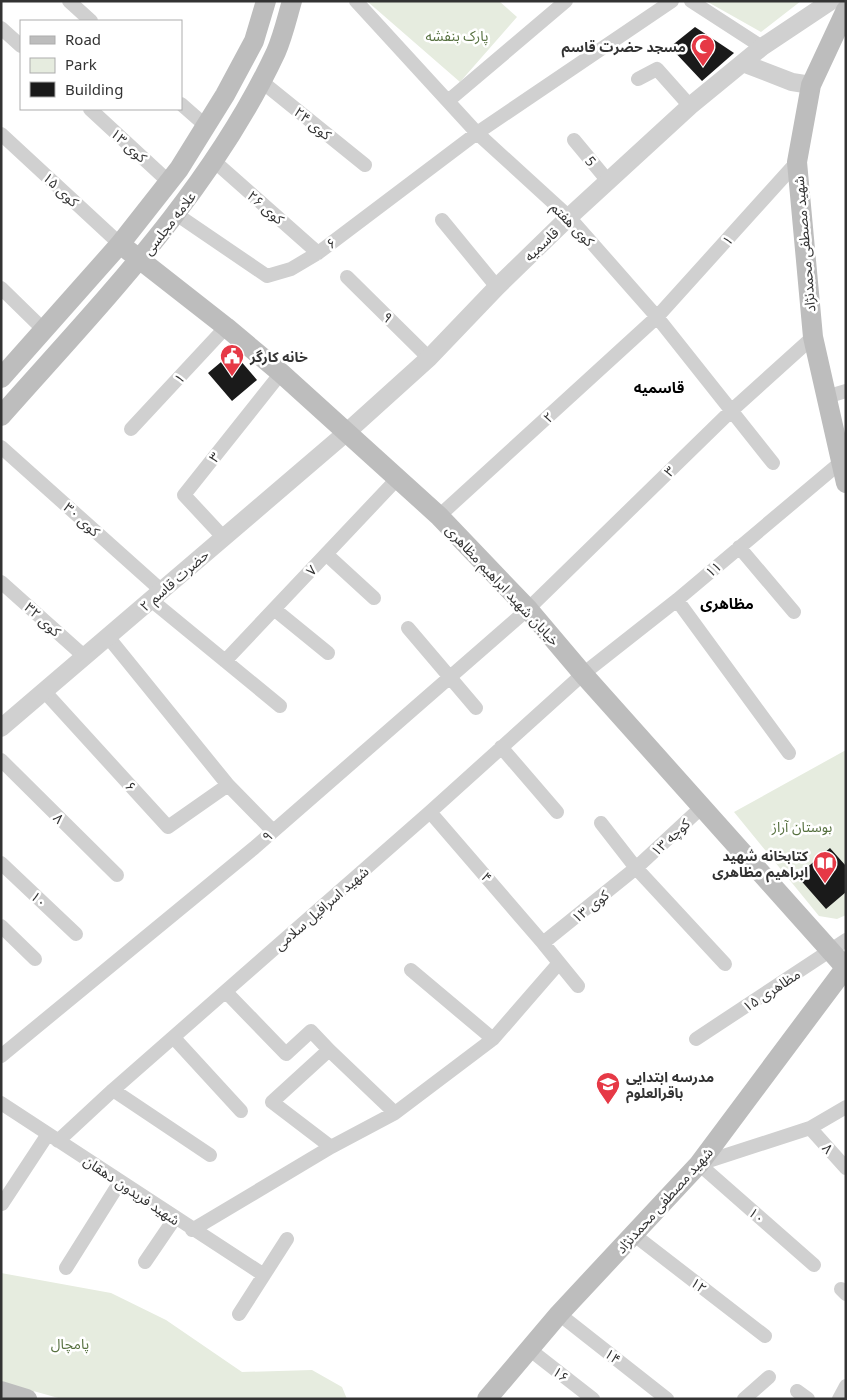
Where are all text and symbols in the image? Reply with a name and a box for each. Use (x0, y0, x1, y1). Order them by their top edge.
legend (20, 20, 182, 110)
park label: پارک بنفشه (426, 26, 488, 46)
text: Road (65, 29, 101, 49)
mosque icon: مسجد حضرت قاسم (690, 33, 716, 67)
place label: مسجد حضرت قاسم (562, 37, 686, 58)
text: Park (65, 54, 97, 74)
text: Building (65, 79, 123, 99)
street label: کوی ۲۴ (290, 102, 336, 144)
street label: کوی ۱۳ (107, 124, 151, 166)
street label: 5 (581, 152, 601, 170)
street label: کوی ۱۵ (39, 167, 83, 211)
street label: شهید مصطفی محمدنژاد (789, 175, 819, 313)
street label: کوی ۲۶ (244, 186, 289, 228)
street label: علامه مجلسی (138, 187, 200, 259)
street label: کوی هفتم (546, 198, 599, 252)
street label: قاسمیه (519, 223, 563, 265)
street label: ۱ (717, 231, 737, 249)
street label: ۶ (322, 233, 340, 253)
street label: ۹ (378, 307, 398, 327)
public building icon: خانه کارگر (219, 343, 245, 377)
place label: خانه کارگر (249, 347, 308, 366)
street label: ۱ (169, 369, 189, 387)
district label: قاسمیه (634, 377, 684, 397)
street label: ۲ (539, 407, 557, 427)
street label: ۳ (204, 448, 224, 466)
street label: ۳ (660, 461, 678, 481)
street label: کوی ۳۰ (60, 498, 104, 540)
street label: خیابان شهید ابراهیم مظاهری (440, 520, 564, 651)
street label: ۲ حضرت قاسم (136, 545, 214, 617)
street label: ۱۱ (701, 557, 725, 581)
street label: ۷ (301, 561, 321, 579)
district label: مظاهری (700, 593, 754, 613)
street label: کوی ۳۲ (21, 598, 65, 640)
street label: ۶ (121, 777, 141, 795)
street label: ۸ (49, 808, 69, 828)
street label: کوچه ۱۳ (646, 814, 695, 861)
park label: بوستان آراز (771, 817, 832, 836)
street label: ۹ (258, 826, 276, 846)
place label: کتابخانه شهید ابراهیم مظاهری (712, 846, 809, 883)
library icon: کتابخانه شهید ابراهیم مظاهری (812, 850, 838, 884)
street label: شهید اسرافیل سلامی (270, 862, 372, 954)
street label: ۴ (477, 868, 497, 886)
street label: کوی ۱۳ (567, 885, 613, 927)
street label: ۱۰ (27, 887, 51, 911)
street label: ۱۵ مظاهری (738, 964, 804, 1016)
place label: مدرسه ابتدایی باقرالعلوم (626, 1067, 714, 1104)
school or university icon: مدرسه ابتدایی باقرالعلوم (595, 1071, 621, 1105)
street label: ۸ (818, 1139, 838, 1157)
street label: شهید مصطفی محمدنژاد (611, 1143, 717, 1257)
street label: شهید فریدون دهقان (80, 1151, 184, 1229)
street label: ۱۰ (745, 1203, 769, 1227)
street label: ۱۲ (687, 1273, 711, 1297)
park label: پامچال (51, 1334, 89, 1354)
street label: ۱۴ (601, 1344, 625, 1368)
street label: ۱۶ (549, 1362, 573, 1386)

